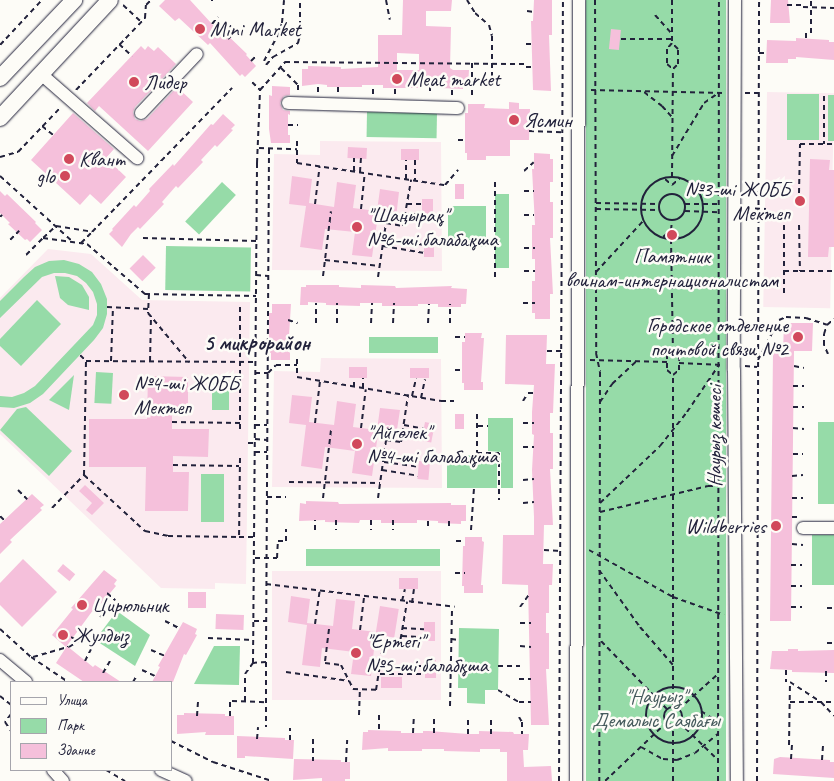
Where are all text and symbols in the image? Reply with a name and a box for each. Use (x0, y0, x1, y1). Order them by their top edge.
place label: Mini Market (210, 16, 301, 42)
marker: Mini Market (194, 23, 206, 35)
place label: Meat market (407, 66, 499, 92)
place label: Лидер (144, 69, 186, 95)
marker: Meat market (391, 73, 403, 85)
marker: Лидер (128, 76, 140, 88)
place label: Ясмин (524, 107, 572, 133)
marker: Ясмин (508, 114, 520, 126)
place label: Квант (79, 146, 125, 172)
marker: Квант (63, 153, 75, 165)
place label: glo (37, 163, 55, 189)
marker: glo (59, 170, 71, 182)
place label: №3-ші ЖОББ Мектеп (685, 176, 790, 226)
marker: №3-ші ЖОББ Мектеп (794, 195, 806, 207)
place label: "Шаңырақ" №6-ші балабақша (367, 202, 498, 252)
marker: "Шаңырақ" №6-ші балабақша (351, 221, 363, 233)
marker: Памятник воинам-интернационалистам (666, 229, 678, 241)
place label: Памятник воинам-интернационалистам (566, 243, 778, 293)
place label: Городское отделение почтовой связи №2 (650, 312, 788, 362)
district label: 5 микрорайон (204, 331, 310, 357)
marker: Городское отделение почтовой связи №2 (792, 331, 804, 343)
place label: №4-ші ЖОББ Мектеп (134, 370, 239, 420)
street label: Наурыз көшесі (701, 385, 727, 487)
marker: №4-ші ЖОББ Мектеп (118, 389, 130, 401)
place label: "Айгөлек" №4-ші балабақша (367, 419, 498, 469)
marker: "Айгөлек" №4-ші балабақша (351, 438, 363, 450)
place label: Wildberries (686, 513, 766, 539)
marker: Wildberries (770, 520, 782, 532)
place label: Цирюльник (92, 592, 168, 618)
marker: Цирюльник (76, 599, 88, 611)
place label: Жулдыз (73, 622, 128, 648)
place label: "Ертегі" №5-ші балабқша (366, 628, 488, 678)
marker: Жулдыз (57, 629, 69, 641)
marker: "Ертегі" №5-ші балабқша (350, 647, 362, 659)
legend (10, 681, 172, 771)
park label: "Наурыз" Демалыс Саябағы (592, 683, 720, 733)
text: Улица (57, 691, 87, 710)
text: Парк (57, 716, 84, 735)
text: Здание (57, 741, 95, 760)

